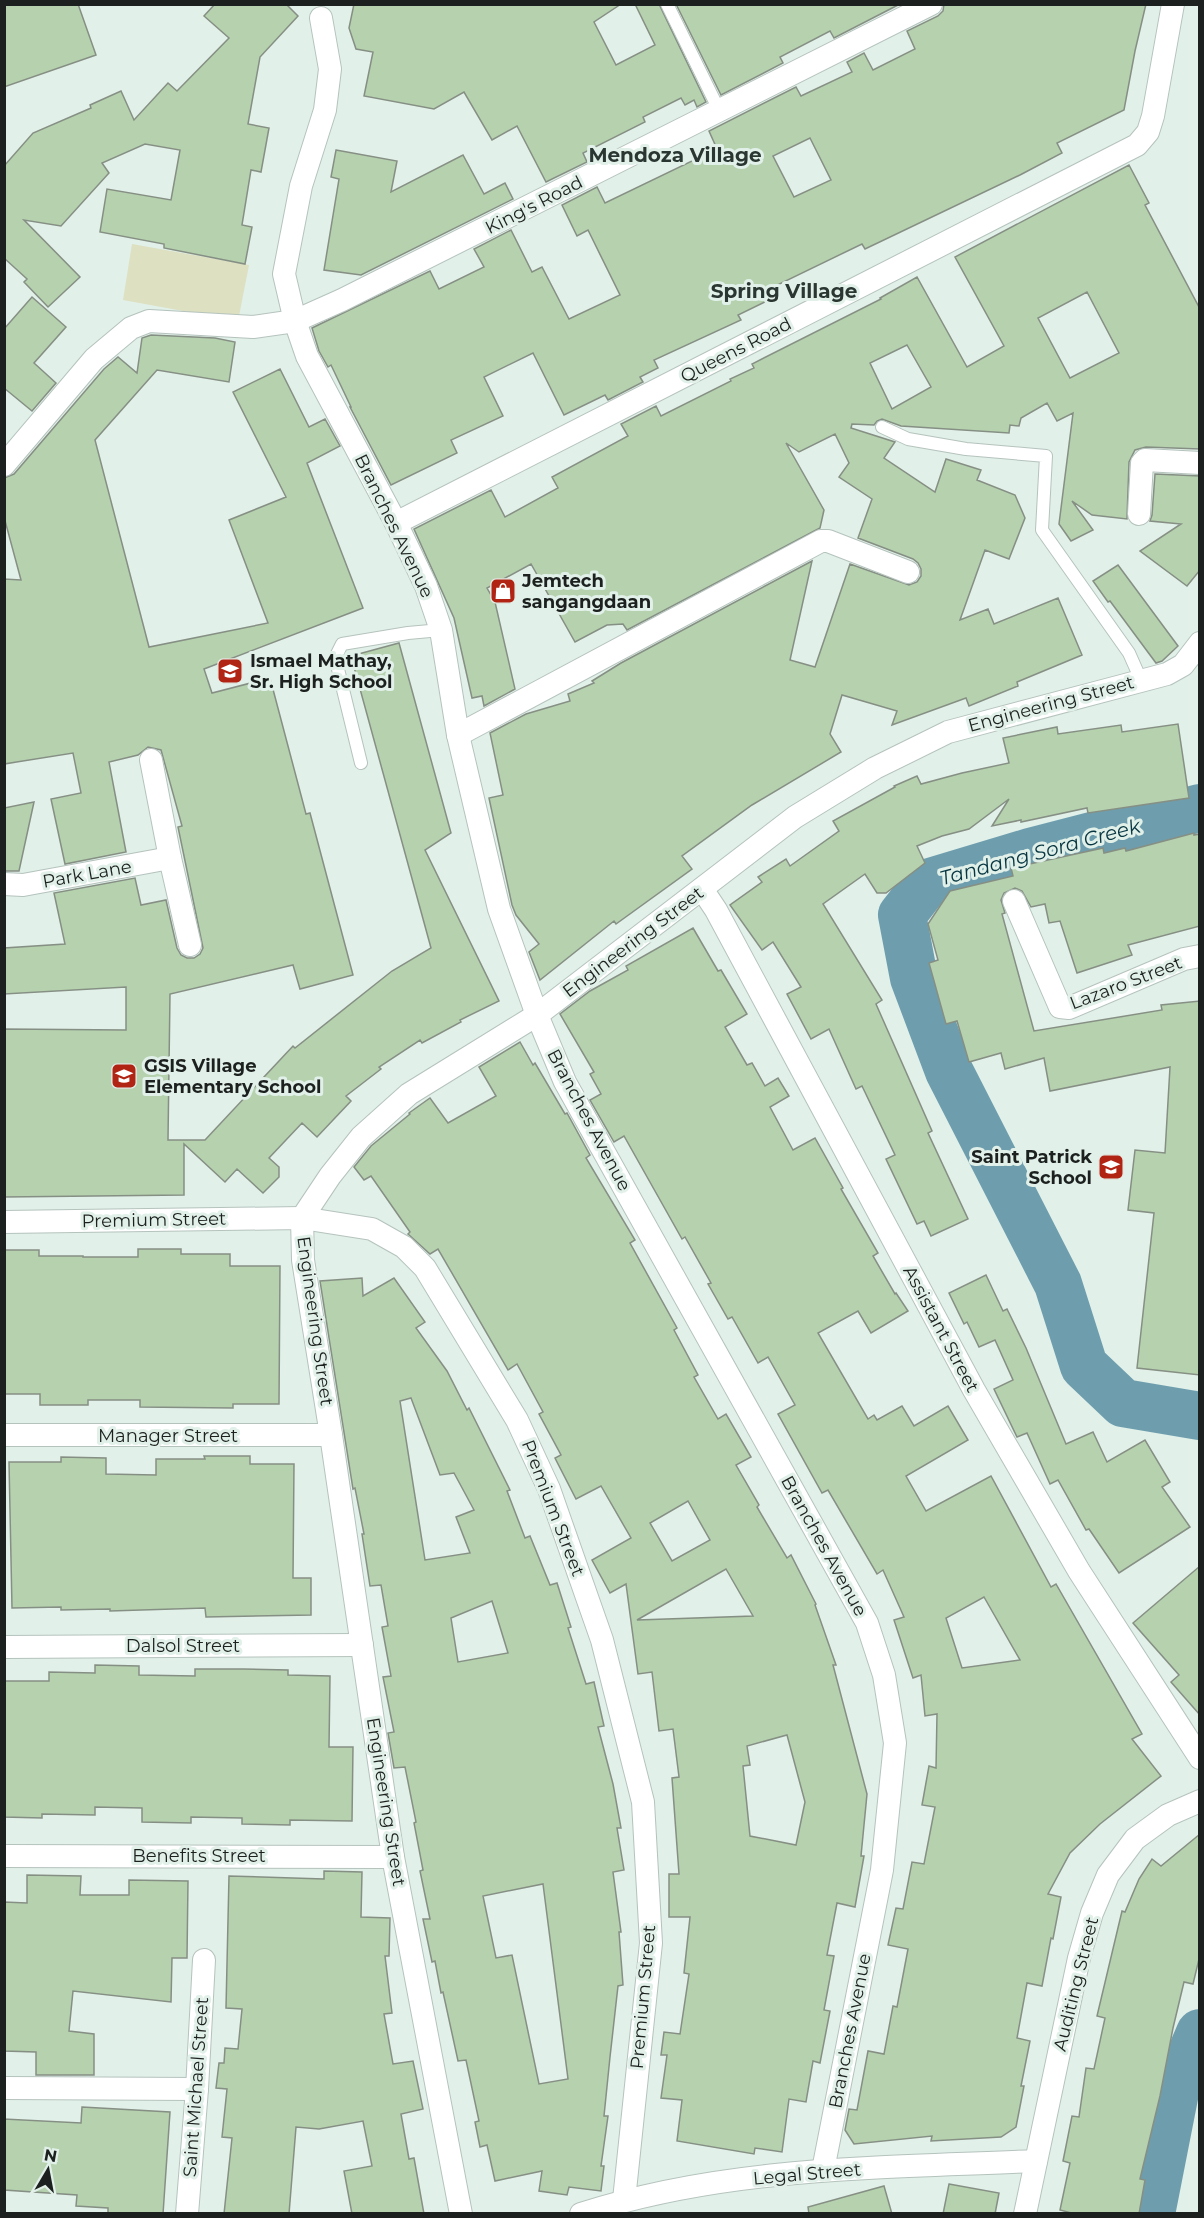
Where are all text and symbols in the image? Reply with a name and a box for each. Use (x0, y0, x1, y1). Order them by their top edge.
district label: Mendoza Village (588, 143, 762, 167)
street label: King's Road (482, 171, 586, 239)
district label: Spring Village (711, 279, 857, 303)
street label: Queens Road (677, 313, 795, 387)
street label: Branches Avenue (350, 450, 438, 602)
place label: Jemtech sangangdaan (521, 570, 651, 613)
shop icon: Jemtech sangangdaan (488, 576, 518, 606)
place label: Ismael Mathay, Sr. High School (250, 650, 393, 693)
school or university icon: Ismael Mathay, Sr. High School (215, 656, 245, 686)
street label: Engineering Street (966, 671, 1136, 737)
water label: Tandang Sora Creek (937, 813, 1144, 890)
street label: Park Lane (41, 855, 133, 893)
street label: Engineering Street (558, 882, 708, 1002)
street label: Lazaro Street (1067, 952, 1185, 1014)
street label: Branches Avenue (542, 1045, 636, 1195)
place label: GSIS Village Elementary School (144, 1055, 321, 1098)
school or university icon: GSIS Village Elementary School (109, 1061, 139, 1091)
place label: Saint Patrick School (971, 1146, 1092, 1189)
school or university icon: Saint Patrick School (1096, 1152, 1126, 1182)
street label: Premium Street (81, 1208, 227, 1232)
street label: Engineering Street (292, 1235, 338, 1407)
street label: Assistant Street (898, 1262, 984, 1396)
street label: Manager Street (98, 1425, 238, 1447)
street label: Premium Street (517, 1437, 589, 1579)
street label: Branches Avenue (776, 1472, 872, 1620)
street label: Dalsol Street (126, 1635, 240, 1657)
street label: Engineering Street (362, 1716, 410, 1888)
street label: Benefits Street (132, 1845, 266, 1867)
street label: Auditing Street (1049, 1915, 1103, 2053)
street label: Premium Street (626, 1924, 660, 2070)
street label: Branches Avenue (824, 1952, 876, 2110)
street label: Saint Michael Street (179, 1996, 213, 2178)
north arrow (18, 2140, 78, 2200)
text: N (42, 2145, 59, 2166)
street label: Legal Street (752, 2158, 862, 2190)

